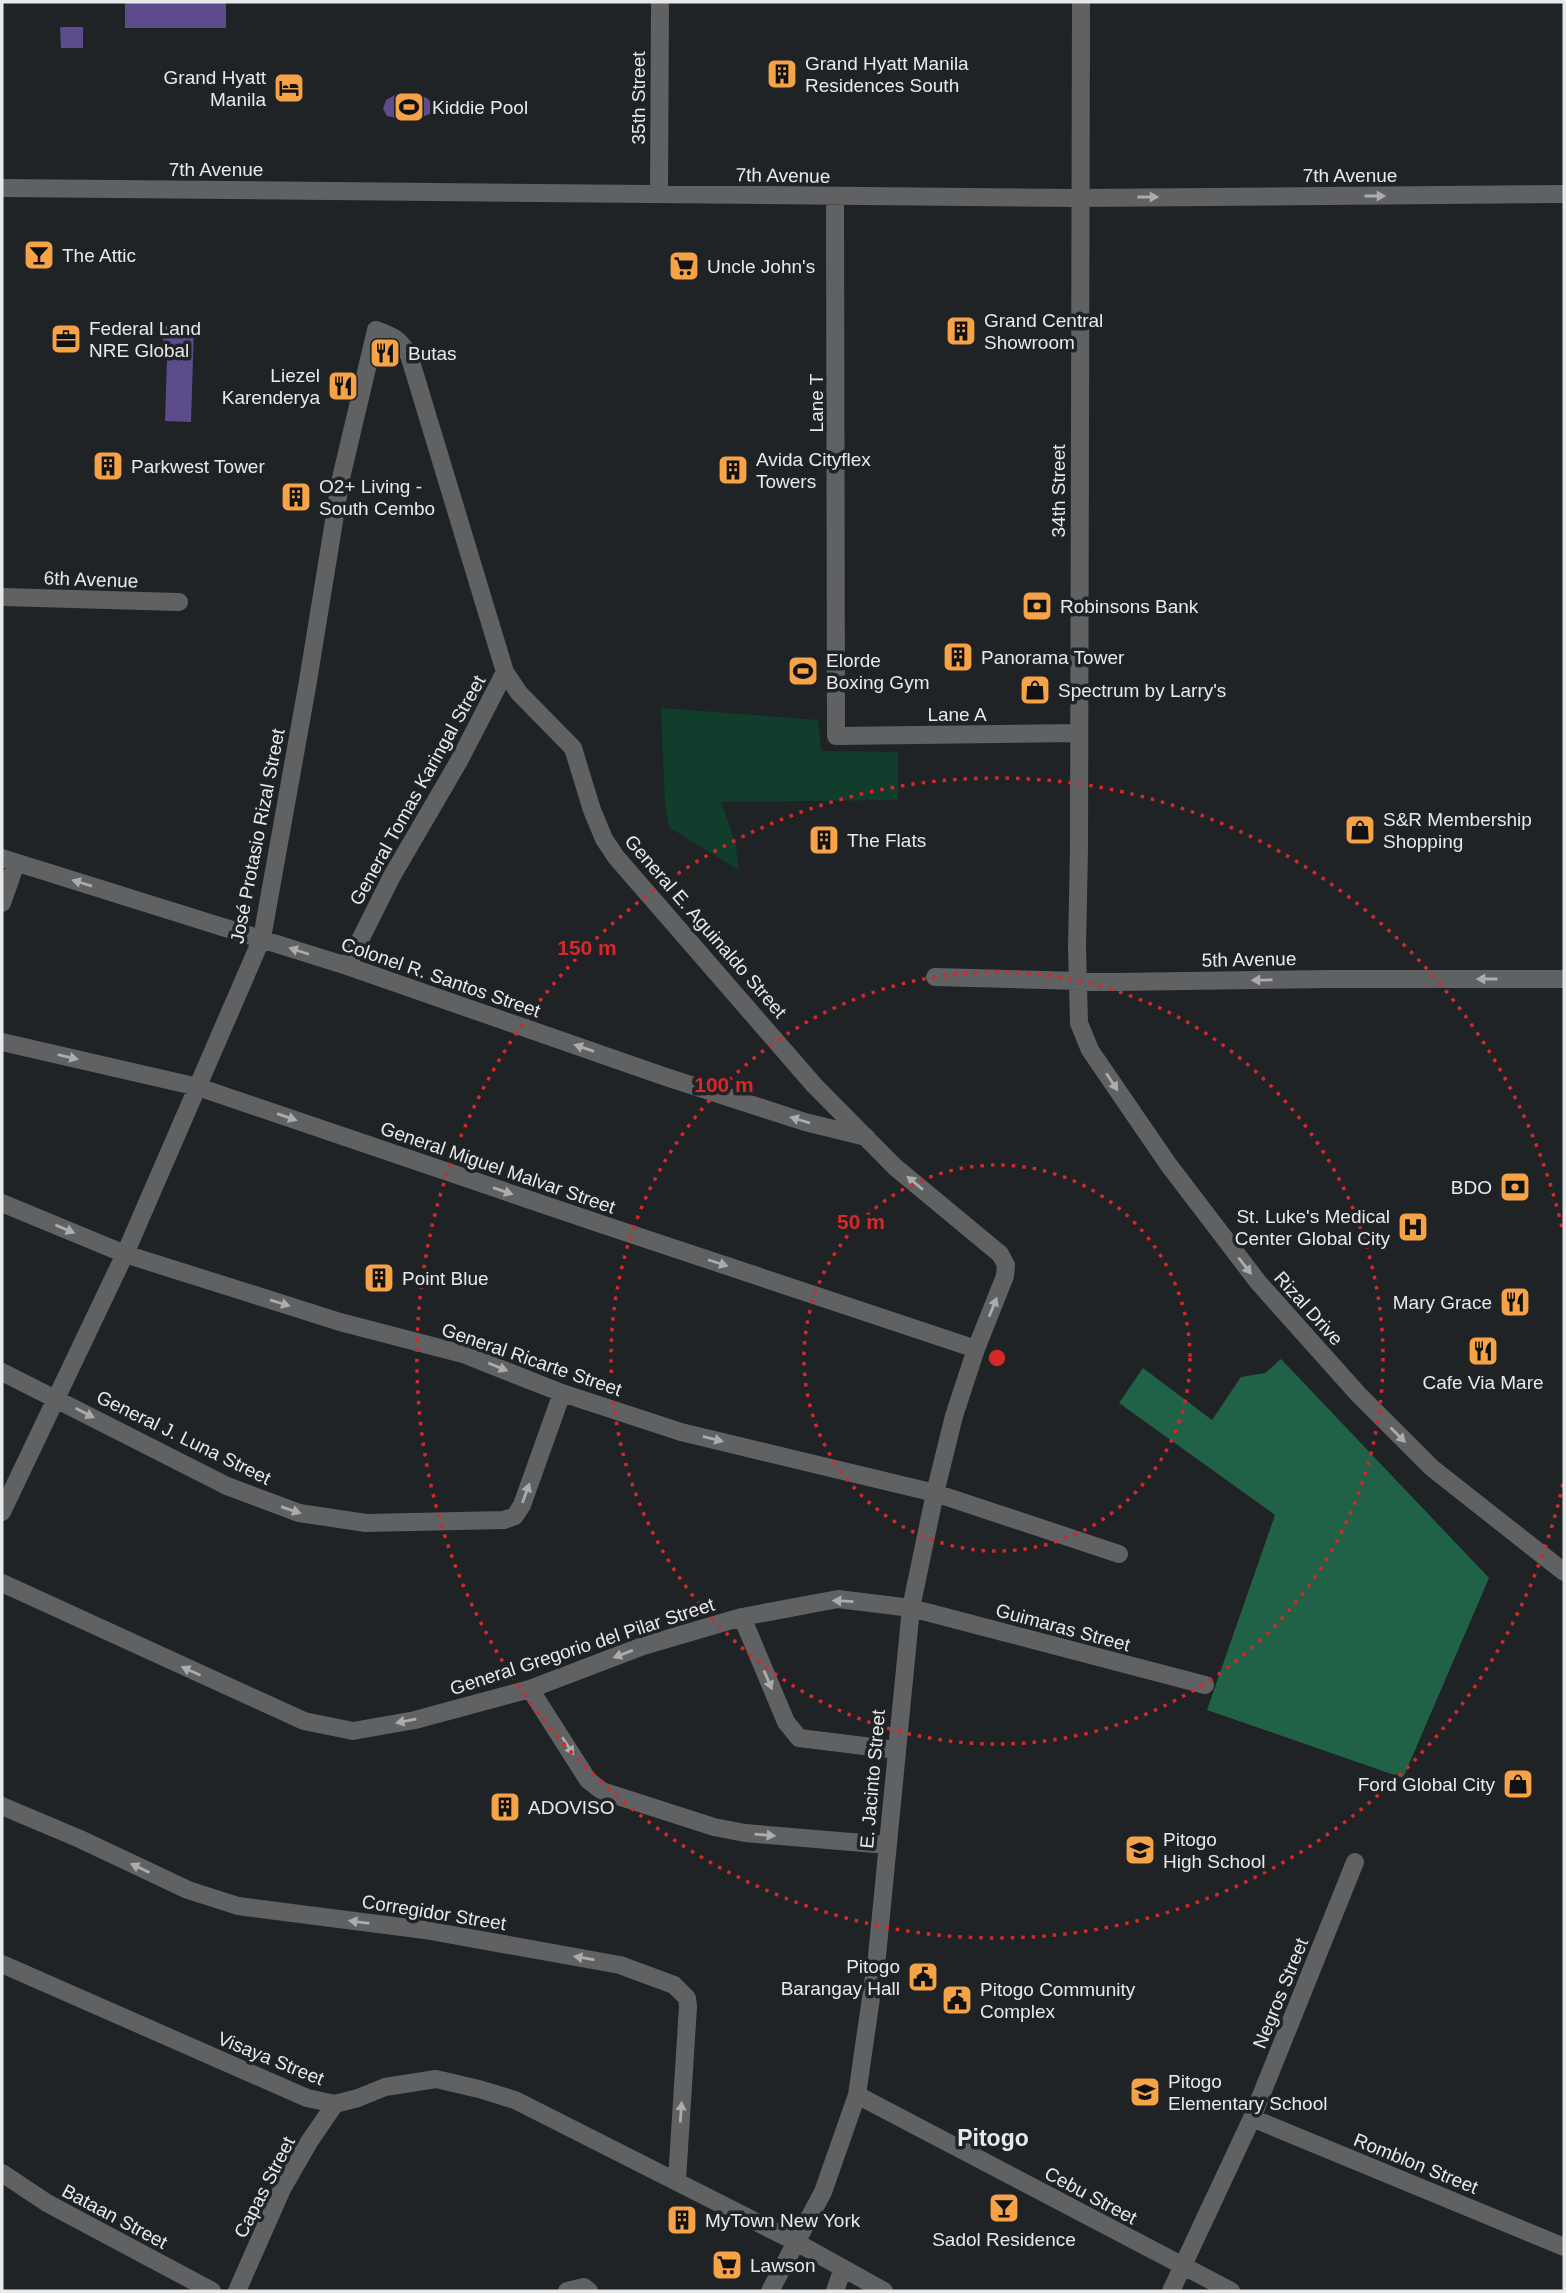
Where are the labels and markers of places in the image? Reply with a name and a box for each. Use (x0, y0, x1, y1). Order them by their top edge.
place label: Grand Hyatt Manila Residences South (805, 53, 969, 96)
building icon: Grand Hyatt Manila Residences South (765, 57, 799, 91)
place label: Grand Hyatt Manila (164, 67, 267, 110)
hotel icon: Grand Hyatt Manila (272, 71, 306, 105)
sports icon: Kiddie Pool (392, 90, 426, 124)
place label: Kiddie Pool (432, 97, 528, 118)
bar icon: The Attic (22, 238, 56, 272)
place label: The Attic (62, 245, 136, 266)
supermarket icon: Uncle John's (667, 249, 701, 283)
place label: Uncle John's (707, 256, 815, 277)
place label: Grand Central Showroom (984, 310, 1103, 353)
building icon: Grand Central Showroom (944, 314, 978, 348)
place label: Federal Land NRE Global (89, 318, 201, 361)
office icon: Federal Land NRE Global (49, 322, 83, 356)
restaurant icon: Butas (368, 336, 402, 370)
place label: Butas (408, 343, 457, 364)
place label: Liezel Karenderya (222, 365, 320, 408)
restaurant icon: Liezel Karenderya (326, 369, 360, 403)
building icon: Parkwest Tower (91, 449, 125, 483)
place label: Avida Cityflex Towers (756, 449, 871, 492)
building icon: Avida Cityflex Towers (716, 453, 750, 487)
place label: Parkwest Tower (131, 456, 265, 477)
place label: O2+ Living - South Cembo (319, 476, 435, 519)
building icon: O2+ Living - South Cembo (279, 480, 313, 514)
bank icon: Robinsons Bank (1020, 589, 1054, 623)
place label: Robinsons Bank (1060, 596, 1199, 617)
building icon: Panorama Tower (941, 640, 975, 674)
place label: Panorama Tower (981, 647, 1125, 668)
place label: Elorde Boxing Gym (826, 650, 929, 693)
sports icon: Elorde Boxing Gym (786, 654, 820, 688)
shop icon: Spectrum by Larry's (1018, 673, 1052, 707)
place label: Spectrum by Larry's (1058, 680, 1226, 701)
place label: S&R Membership Shopping (1383, 809, 1532, 852)
shop icon: S&R Membership Shopping (1343, 813, 1377, 847)
building icon: The Flats (807, 823, 841, 857)
place label: The Flats (847, 830, 926, 851)
bank icon: BDO (1498, 1170, 1532, 1204)
place label: BDO (1451, 1177, 1492, 1198)
place label: St. Luke's Medical Center Global City (1235, 1206, 1390, 1249)
hospital icon: St. Luke's Medical Center Global City (1396, 1210, 1430, 1244)
building icon: Point Blue (362, 1261, 396, 1295)
place label: Point Blue (402, 1268, 489, 1289)
restaurant icon: Mary Grace (1498, 1285, 1532, 1319)
place label: Mary Grace (1393, 1292, 1492, 1313)
restaurant icon: Cafe Via Mare (1466, 1334, 1500, 1368)
centre of rings (985, 1346, 1009, 1370)
place label: Cafe Via Mare (1422, 1372, 1544, 1393)
shop icon: Ford Global City (1501, 1767, 1535, 1801)
place label: Ford Global City (1358, 1774, 1495, 1795)
building icon: ADOVISO (488, 1790, 522, 1824)
place label: ADOVISO (528, 1797, 615, 1818)
place label: Pitogo High School (1163, 1829, 1265, 1872)
school or university icon: Pitogo High School (1123, 1833, 1157, 1867)
place label: Pitogo Barangay Hall (781, 1956, 900, 1999)
public building icon: Pitogo Barangay Hall (906, 1960, 940, 1994)
place label: Pitogo Community Complex (980, 1979, 1136, 2022)
public building icon: Pitogo Community Complex (940, 1983, 974, 2017)
place label: Pitogo Elementary School (1168, 2071, 1327, 2114)
school or university icon: Pitogo Elementary School (1128, 2075, 1162, 2109)
bar icon: Sadol Residence (987, 2191, 1021, 2225)
building icon: MyTown New York (665, 2203, 699, 2237)
place label: MyTown New York (705, 2210, 861, 2231)
place label: Sadol Residence (932, 2229, 1076, 2250)
supermarket icon: Lawson (710, 2248, 744, 2282)
place label: Lawson (750, 2255, 816, 2276)

